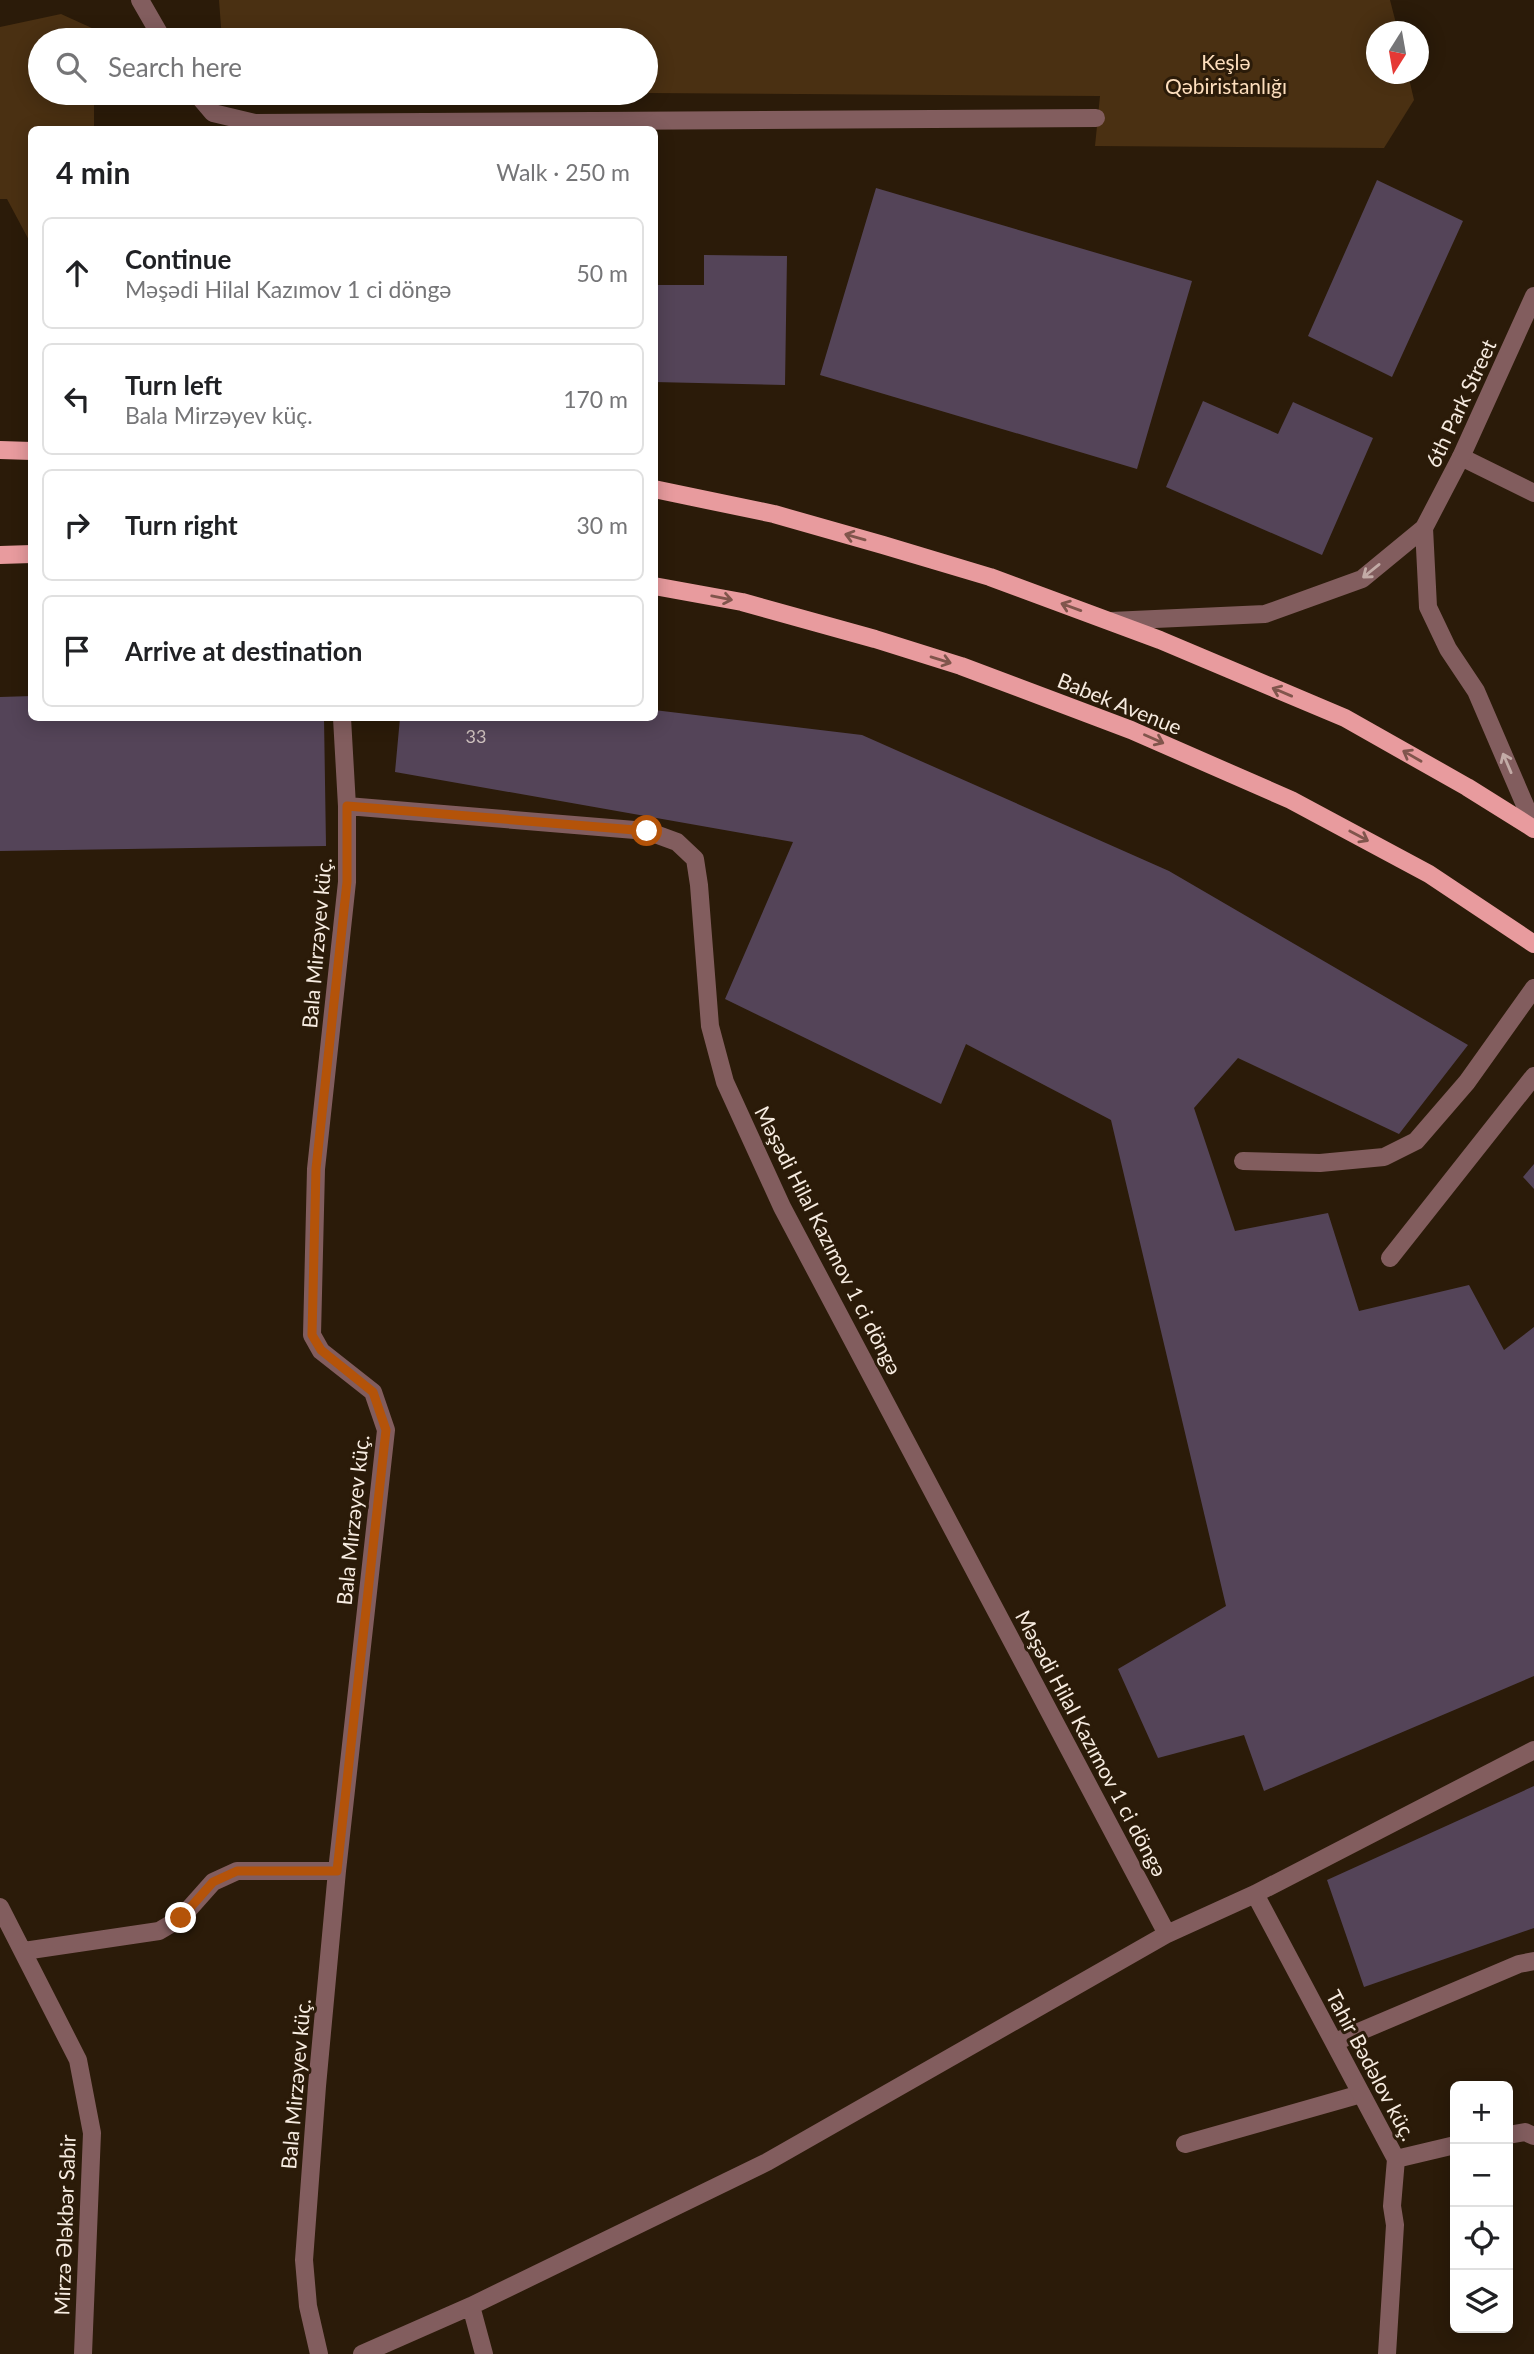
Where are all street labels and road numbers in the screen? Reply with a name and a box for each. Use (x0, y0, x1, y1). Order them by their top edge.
street label: 6th Park Street (1419, 335, 1501, 471)
street label: Babek Avenue (1054, 667, 1186, 739)
street label: Bala Mirzəyev küç. (296, 857, 336, 1029)
street label: Məşədi Hilal Kazımov 1 ci döngə (750, 1102, 908, 1378)
street label: Bala Mirzəyev küç. (331, 1433, 373, 1607)
street label: Məşədi Hilal Kazımov 1 ci döngə (1011, 1606, 1173, 1880)
street label: Tahir Bədəlov küç. (1322, 1985, 1422, 2145)
street label: Bala Mirzəyev küç. (275, 1998, 315, 2170)
street label: Mirzə Ələkbər Sabir (48, 2134, 80, 2316)

